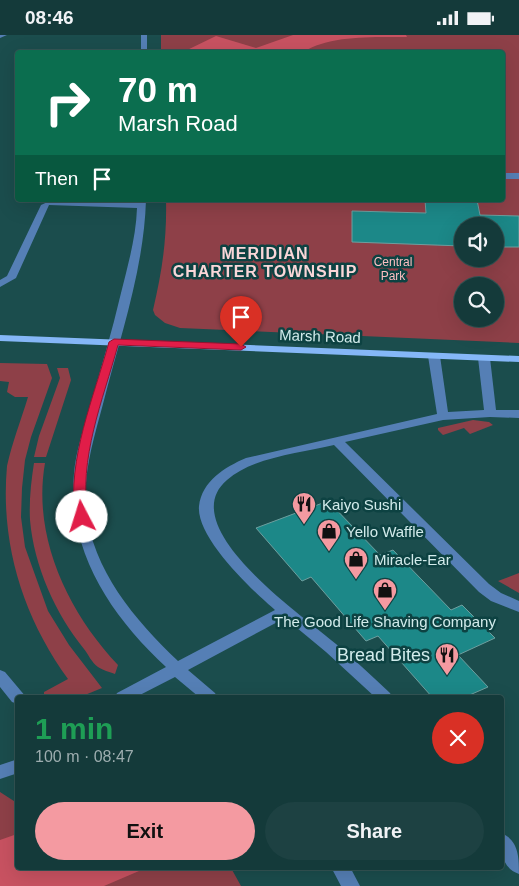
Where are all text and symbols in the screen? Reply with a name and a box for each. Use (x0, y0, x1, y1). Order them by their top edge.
text: 08:46 (25, 7, 74, 28)
icon: right (35, 70, 100, 135)
text: 70 m (118, 70, 198, 109)
text: Marsh Road (118, 111, 238, 136)
icon: arrive (88, 165, 116, 193)
text: Then (35, 168, 78, 189)
map controls (454, 217, 504, 327)
button: sound (454, 217, 504, 267)
district label: MERIDIAN CHARTER TOWNSHIP (173, 245, 357, 280)
park label: Central Park (374, 255, 412, 283)
button: search (454, 277, 504, 327)
pin (220, 296, 262, 347)
icon: arrive (227, 303, 255, 331)
street label: Marsh Road (279, 326, 361, 346)
position arrow (55, 490, 107, 542)
restaurant icon: Kaiyo Sushi (291, 491, 317, 525)
place label: Kaiyo Sushi (322, 496, 401, 513)
shop icon: Yello Waffle (316, 518, 342, 552)
place label: Yello Waffle (346, 523, 424, 540)
shop icon: Miracle-Ear (343, 546, 369, 580)
place label: Miracle-Ear (374, 551, 451, 568)
shop icon: The Good Life Shaving Company (372, 577, 398, 611)
place label: The Good Life Shaving Company (274, 613, 496, 630)
restaurant icon: Bread Bites (434, 642, 460, 676)
place label: Bread Bites (337, 645, 430, 665)
text: 1 min (35, 712, 113, 745)
button: close (432, 712, 484, 764)
text: 100 m · 08:47 (35, 748, 134, 765)
button: Exit (35, 802, 255, 860)
button: Share (265, 802, 484, 860)

